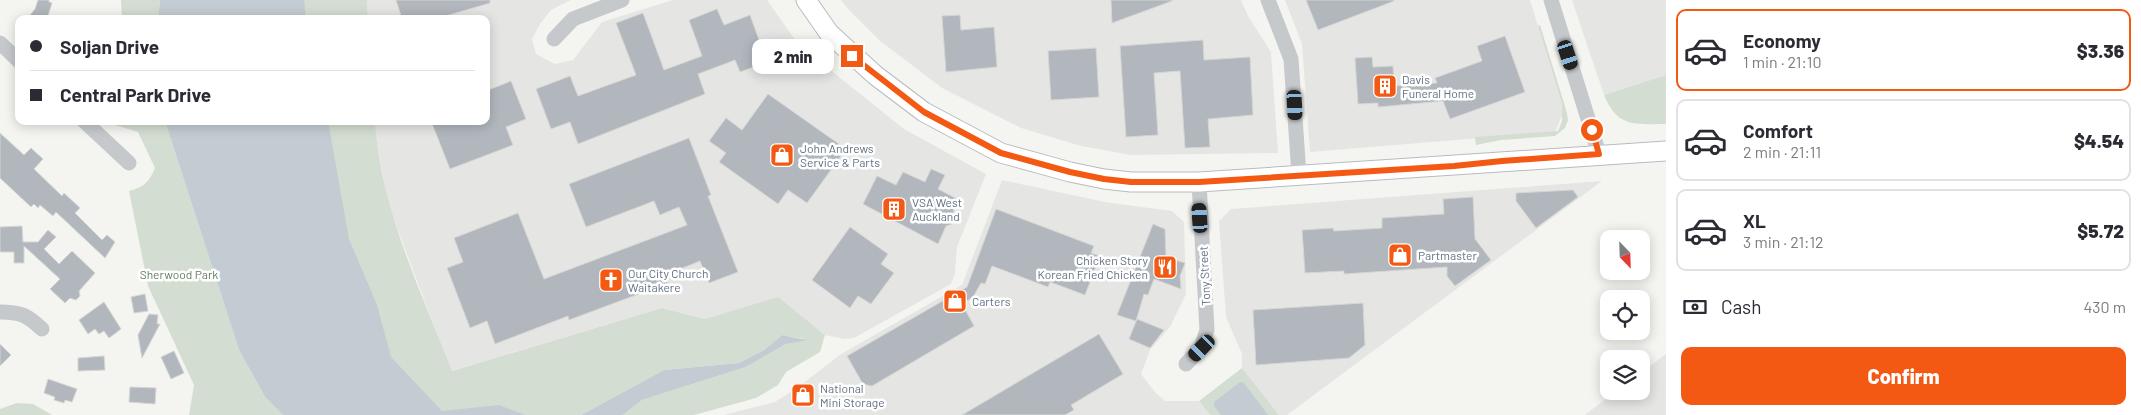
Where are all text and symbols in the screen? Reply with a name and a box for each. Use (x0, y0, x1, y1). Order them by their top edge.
icon: car (1683, 28, 1728, 73)
text: Economy (1743, 29, 1821, 52)
text: Soljan Drive (60, 35, 159, 58)
callout: 2 min (752, 38, 834, 74)
car (1556, 38, 1579, 72)
text: $3.36 (2077, 39, 2124, 62)
route end (841, 45, 863, 67)
text: 2 min (774, 47, 812, 66)
text: 1 min · 21:10 (1743, 52, 1822, 71)
place label: Davis Funeral Home (1402, 72, 1474, 100)
building icon: Davis Funeral Home (1372, 73, 1398, 99)
text: Central Park Drive (60, 83, 211, 106)
car (1286, 90, 1303, 120)
icon: car (1683, 118, 1728, 163)
route start (1581, 119, 1603, 141)
text: Comfort (1743, 119, 1813, 142)
text: $4.54 (2074, 129, 2124, 152)
place label: John Andrews Service & Parts (800, 141, 880, 169)
shop icon: John Andrews Service & Parts (769, 142, 795, 168)
text: 2 min · 21:11 (1743, 142, 1821, 161)
place label: VSA West Auckland (912, 195, 962, 223)
building icon: VSA West Auckland (881, 196, 907, 222)
car (1191, 203, 1208, 233)
icon: car (1683, 208, 1728, 253)
text: XL (1743, 209, 1766, 232)
text: $5.72 (2077, 219, 2124, 242)
north arrow (1600, 230, 1650, 280)
map controls (1600, 230, 1650, 400)
text: 3 min · 21:12 (1743, 232, 1824, 251)
shop icon: Partmaster (1387, 242, 1413, 268)
street label: Tony Street (1195, 246, 1213, 306)
place label: Partmaster (1418, 248, 1478, 262)
place label: Chicken Story Korean Fried Chicken (1038, 253, 1148, 281)
restaurant icon: Chicken Story Korean Fried Chicken (1152, 254, 1178, 280)
place label: Our City Church Waitakere (628, 266, 709, 294)
park label: Sherwood Park (140, 267, 218, 281)
church icon: Our City Church Waitakere (598, 267, 624, 293)
shop icon: Carters (942, 288, 968, 314)
button: locate (1600, 290, 1650, 340)
icon: cash (1681, 293, 1709, 321)
place label: Carters (972, 294, 1011, 308)
text: Cash (1721, 295, 1762, 318)
text: 430 m (2083, 297, 2126, 316)
car (1186, 332, 1217, 364)
button: Confirm (1681, 347, 2126, 405)
button: layers (1600, 350, 1650, 400)
place label: National Mini Storage (820, 381, 885, 409)
shop icon: National Mini Storage (790, 382, 816, 408)

